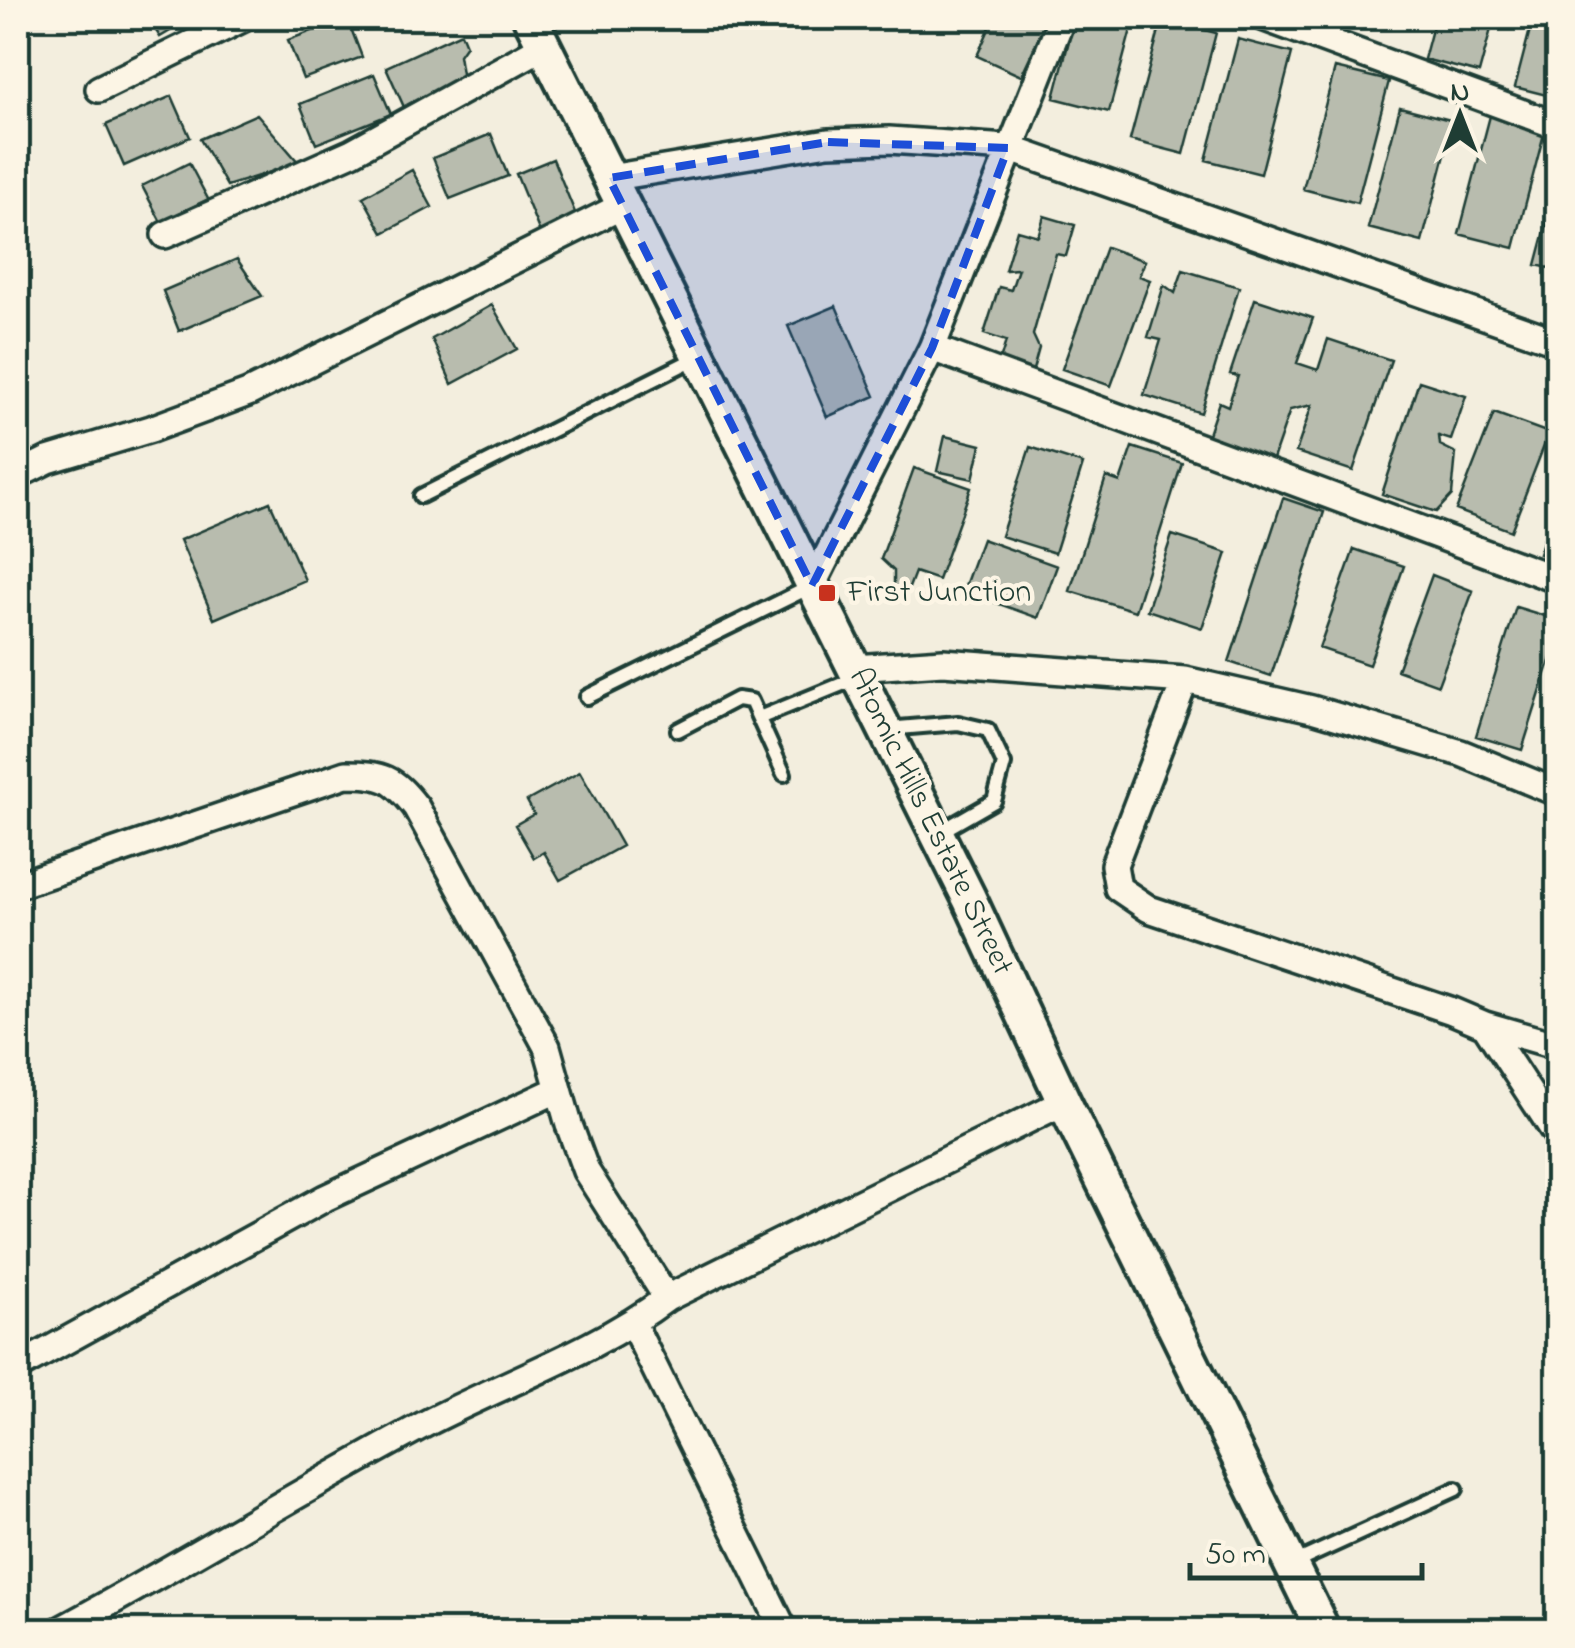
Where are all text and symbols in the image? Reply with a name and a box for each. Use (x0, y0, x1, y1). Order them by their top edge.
north arrow (1410, 65, 1510, 165)
text: N (1451, 73, 1469, 114)
place label: First Junction (846, 570, 1031, 617)
marker: First Junction (816, 582, 838, 604)
street label: Atomic Hills Estate Street (835, 660, 1025, 984)
scale bar (1190, 1518, 1422, 1580)
text: 50 m (1205, 1534, 1266, 1578)

